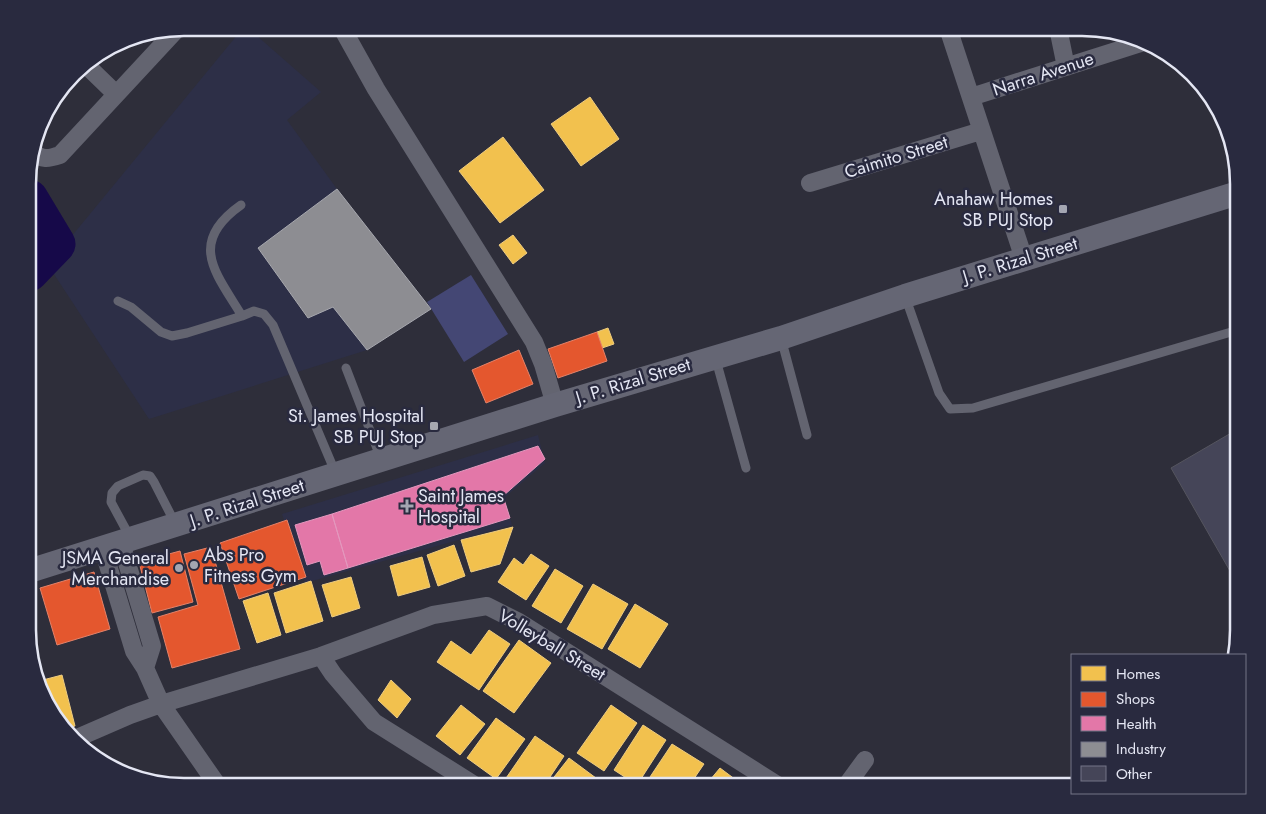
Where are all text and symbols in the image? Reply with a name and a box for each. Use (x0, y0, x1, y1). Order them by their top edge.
street label: Narra Avenue (989, 45, 1097, 103)
street label: Caimito Street (841, 129, 952, 185)
place label: Anahaw Homes SB PUJ Stop (934, 186, 1053, 233)
marker: Anahaw Homes SB PUJ Stop (1057, 203, 1069, 215)
street label: J. P. Rizal Street (958, 230, 1081, 290)
street label: J. P. Rizal Street (571, 351, 694, 411)
place label: St. James Hospital SB PUJ Stop (288, 403, 424, 450)
marker: St. James Hospital SB PUJ Stop (428, 420, 440, 432)
street label: J. P. Rizal Street (185, 472, 308, 534)
place label: Saint James Hospital (418, 483, 504, 530)
marker: Saint James Hospital (400, 499, 414, 513)
place label: Abs Pro Fitness Gym (204, 542, 297, 589)
place label: JSMA General Merchandise (60, 545, 169, 592)
marker: Abs Pro Fitness Gym (188, 559, 200, 571)
marker: JSMA General Merchandise (173, 562, 185, 574)
street label: Volleyball Street (493, 603, 611, 688)
legend (1071, 654, 1246, 794)
text: Homes (1116, 663, 1160, 685)
text: Shops (1116, 688, 1155, 710)
text: Health (1116, 713, 1157, 735)
text: Industry (1116, 738, 1166, 760)
text: Other (1116, 763, 1153, 785)

